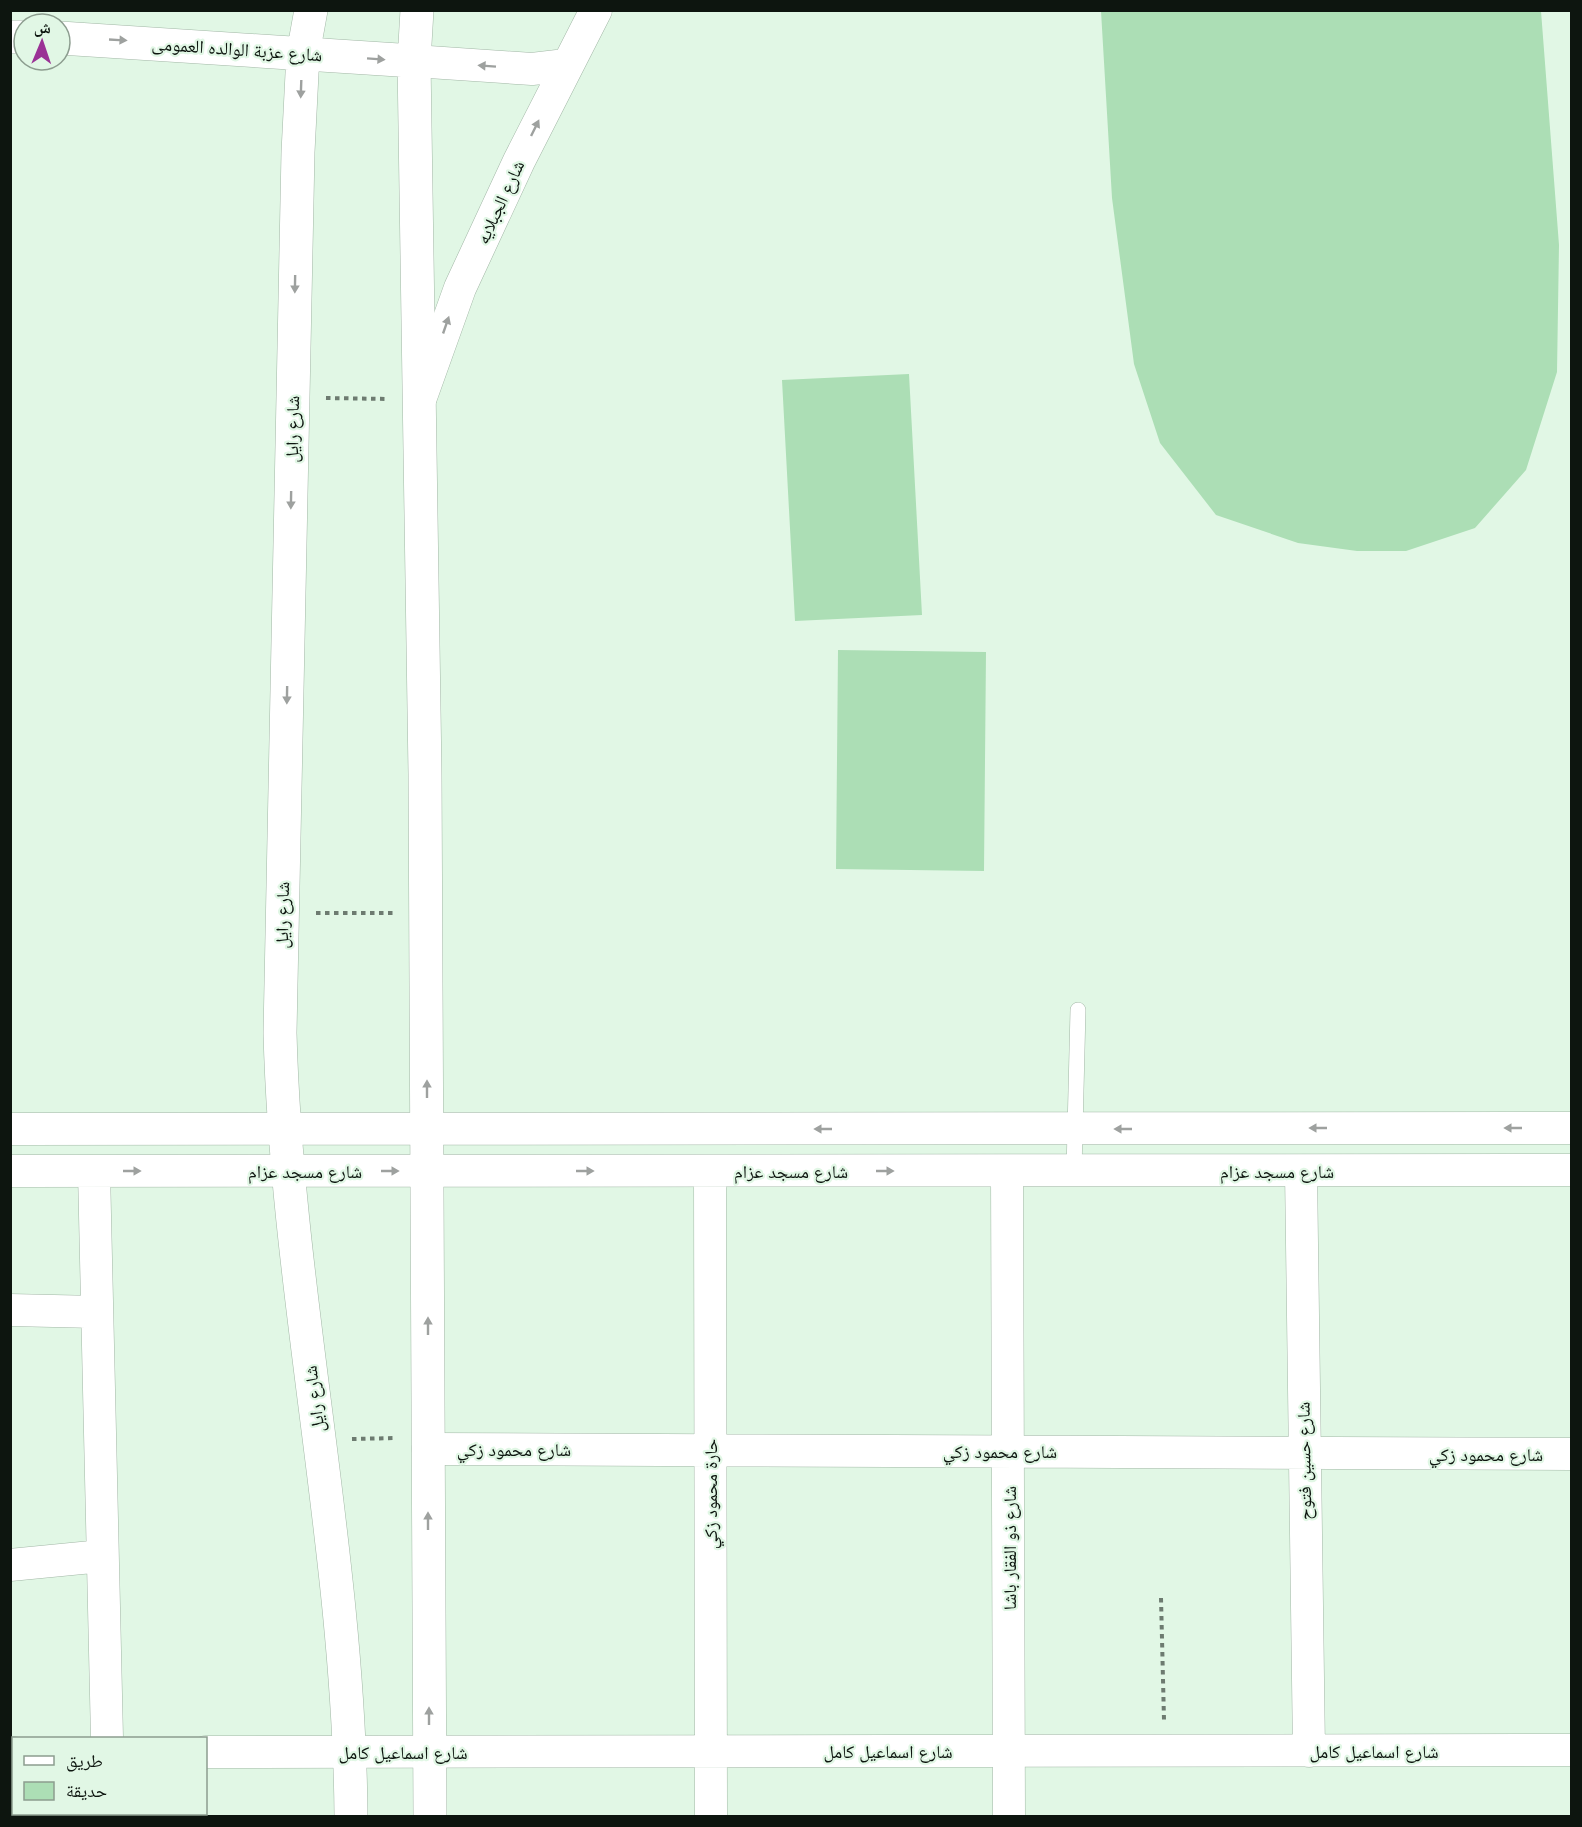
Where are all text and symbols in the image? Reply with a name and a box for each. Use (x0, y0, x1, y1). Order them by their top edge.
north arrow (12, 12, 72, 72)
text: ش (34, 17, 51, 37)
street label: شارع عزبة الوالده العمومى (151, 32, 323, 66)
one-way arrow (109, 35, 128, 45)
one-way arrow (366, 54, 385, 63)
one-way arrow (477, 62, 496, 71)
one-way arrow (297, 80, 306, 99)
one-way arrow (530, 120, 540, 137)
street label: شارع الجبلايه (471, 156, 529, 248)
one-way arrow (290, 275, 300, 294)
one-way arrow (442, 316, 452, 334)
street label: شارع رايل (280, 395, 304, 463)
one-way arrow (286, 491, 295, 510)
one-way arrow (282, 686, 291, 705)
street label: شارع رايل (270, 881, 294, 949)
one-way arrow (422, 1080, 432, 1099)
one-way arrow (1309, 1123, 1328, 1133)
one-way arrow (1504, 1123, 1523, 1133)
one-way arrow (814, 1124, 833, 1134)
one-way arrow (1114, 1124, 1133, 1134)
street label: شارع مسجد عزام (248, 1160, 362, 1184)
street label: شارع مسجد عزام (734, 1160, 848, 1184)
street label: شارع مسجد عزام (1220, 1160, 1334, 1184)
one-way arrow (122, 1166, 141, 1176)
one-way arrow (380, 1166, 399, 1176)
one-way arrow (575, 1166, 594, 1176)
one-way arrow (875, 1166, 894, 1176)
one-way arrow (423, 1317, 433, 1336)
street label: شارع رايل (298, 1364, 330, 1434)
street label: شارع حسين فتوح (1291, 1402, 1318, 1520)
street label: شارع محمود زكي (457, 1438, 571, 1464)
street label: حارة محمود زكي (699, 1439, 725, 1549)
street label: شارع محمود زكي (943, 1440, 1057, 1466)
street label: شارع محمود زكي (1429, 1443, 1543, 1469)
street label: شارع ذو الفقار باشا (998, 1486, 1021, 1610)
one-way arrow (424, 1512, 433, 1531)
one-way arrow (424, 1707, 434, 1726)
legend (12, 1737, 207, 1815)
street label: شارع اسماعيل كامل (823, 1740, 953, 1763)
street label: شارع اسماعيل كامل (1309, 1740, 1439, 1763)
street label: شارع اسماعيل كامل (338, 1741, 468, 1764)
text: طريق (66, 1749, 103, 1772)
text: حديقة (66, 1779, 107, 1802)

